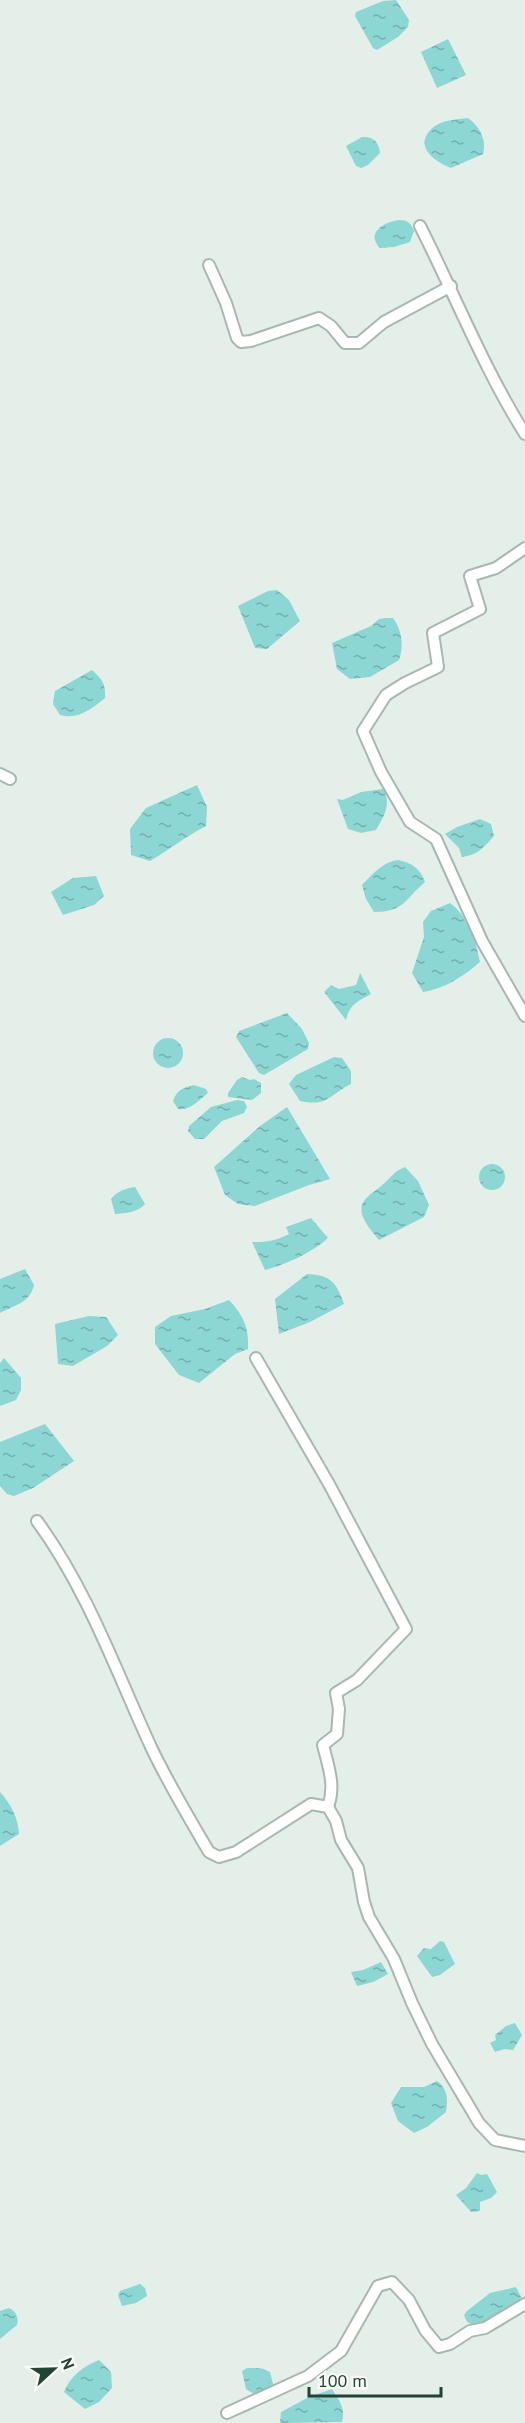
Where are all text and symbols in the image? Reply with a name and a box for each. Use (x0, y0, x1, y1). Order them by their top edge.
north arrow (24, 2339, 84, 2399)
text: N (57, 2355, 79, 2372)
scale bar (309, 2360, 441, 2398)
text: 100 m (318, 2369, 367, 2392)

